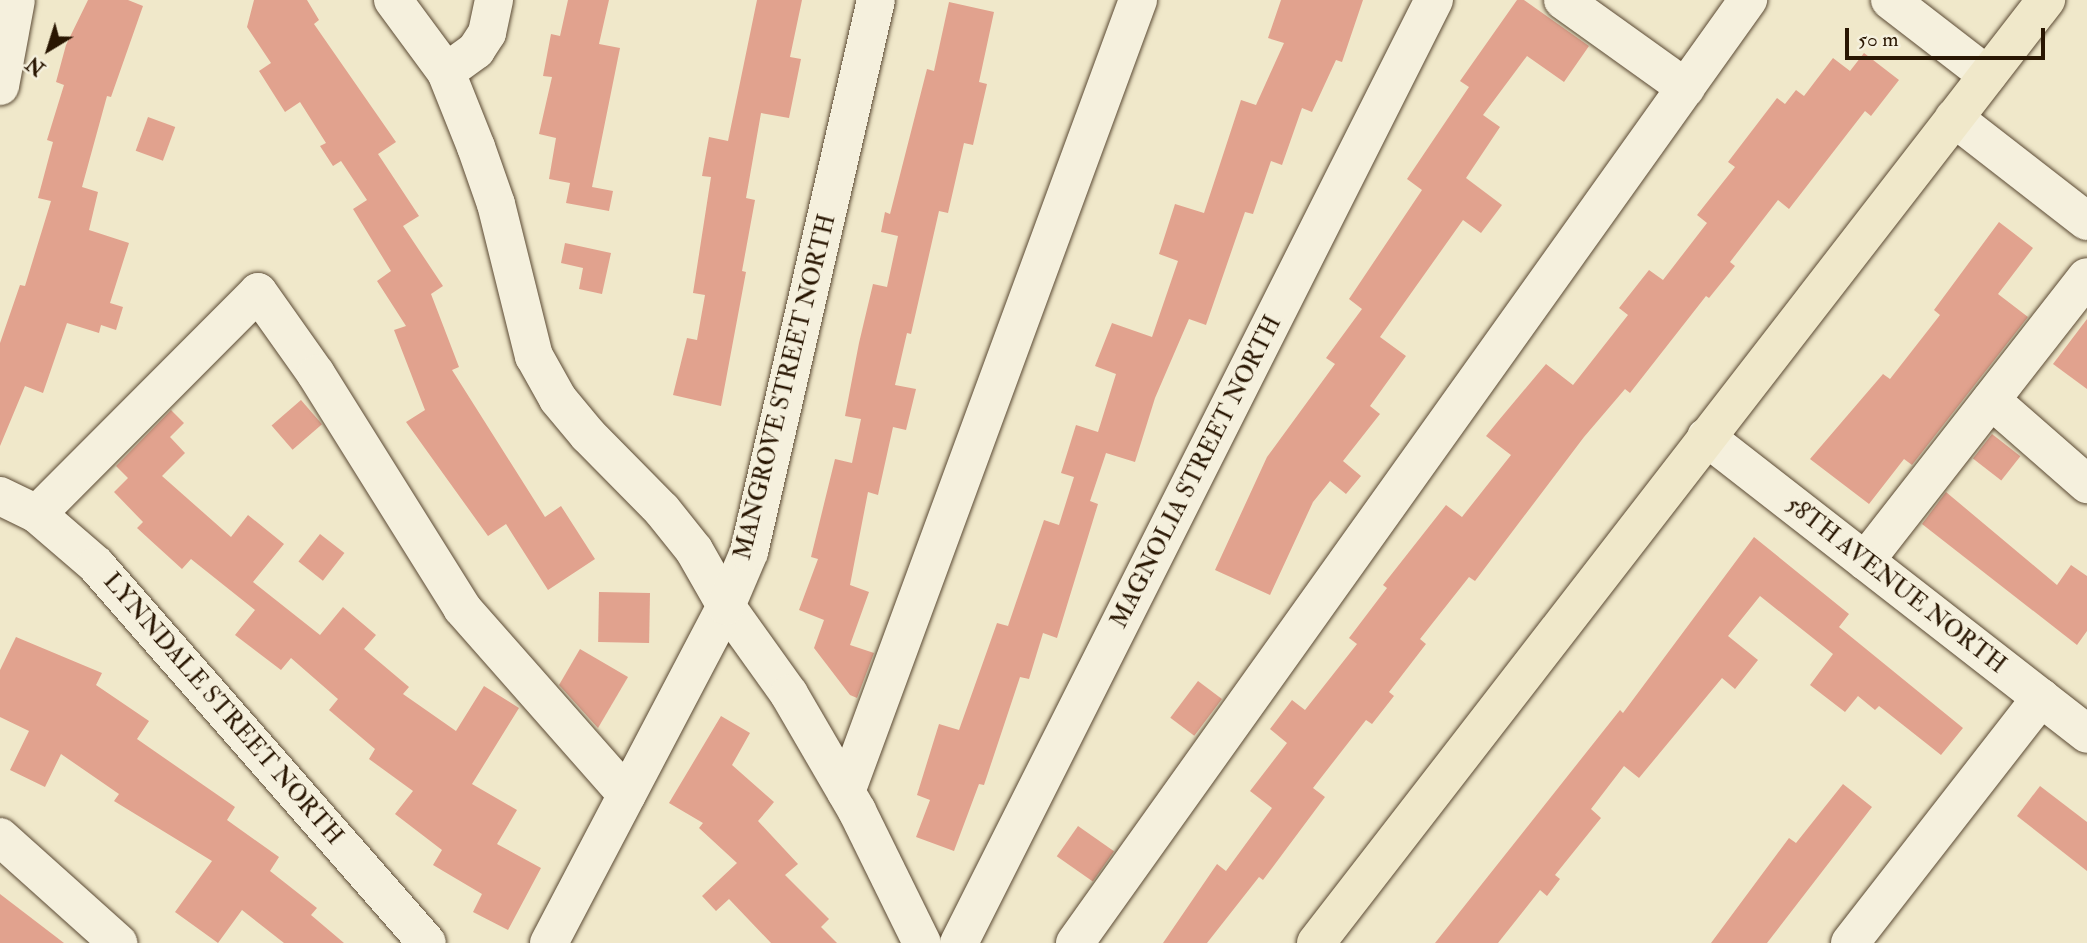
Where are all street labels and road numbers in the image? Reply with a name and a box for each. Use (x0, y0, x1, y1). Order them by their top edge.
street label: MANGROVE STREET NORTH (728, 211, 842, 563)
street label: MAGNOLIA STREET NORTH (1104, 311, 1288, 633)
street label: 58TH AVENUE NORTH (1780, 490, 2012, 680)
street label: LYNNDALE STREET NORTH (97, 567, 349, 851)

